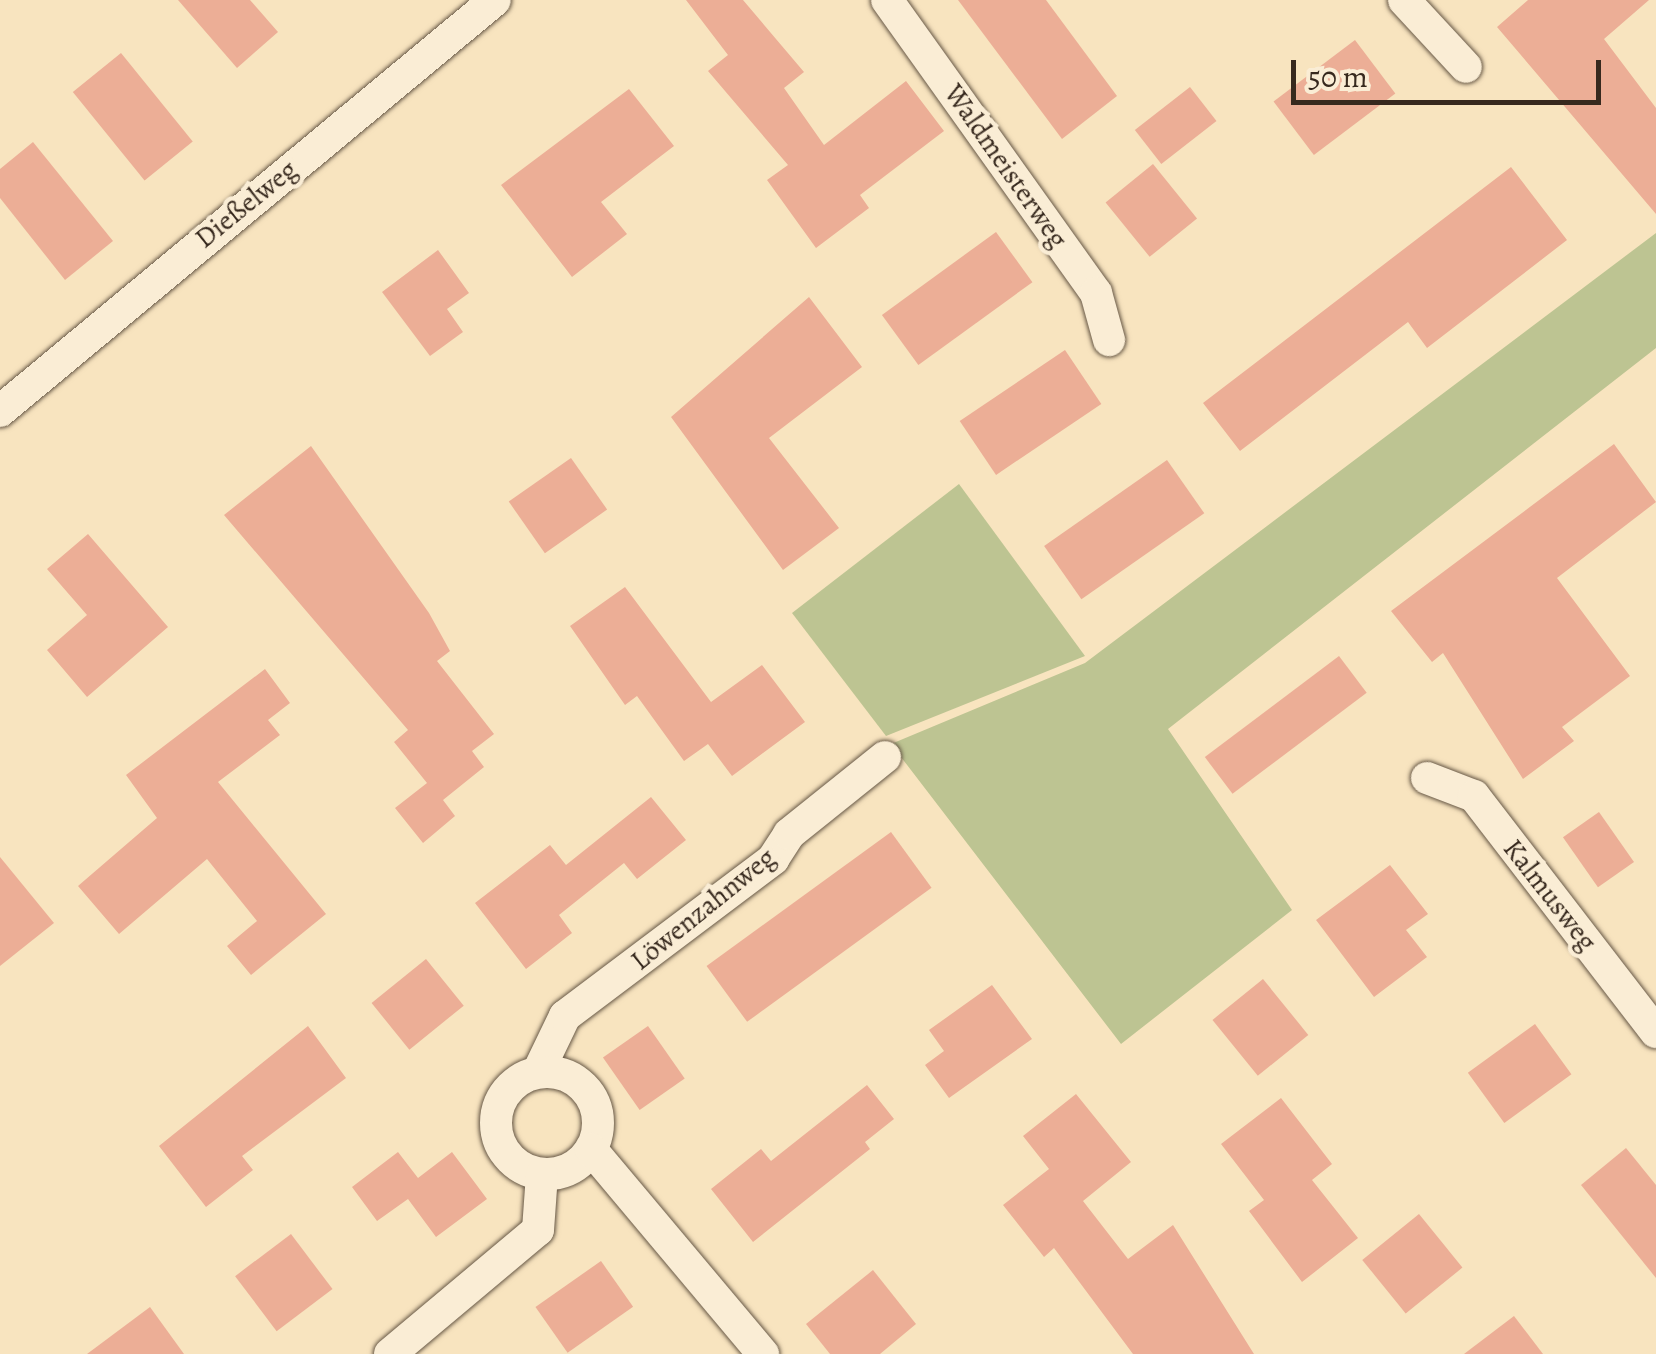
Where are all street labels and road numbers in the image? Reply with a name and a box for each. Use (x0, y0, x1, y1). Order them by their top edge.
street label: Waldmeisterweg (937, 78, 1075, 254)
street label: Dießelweg (188, 153, 304, 255)
street label: Kalmusweg (1496, 832, 1604, 958)
street label: Löwenzahnweg (624, 841, 782, 977)

